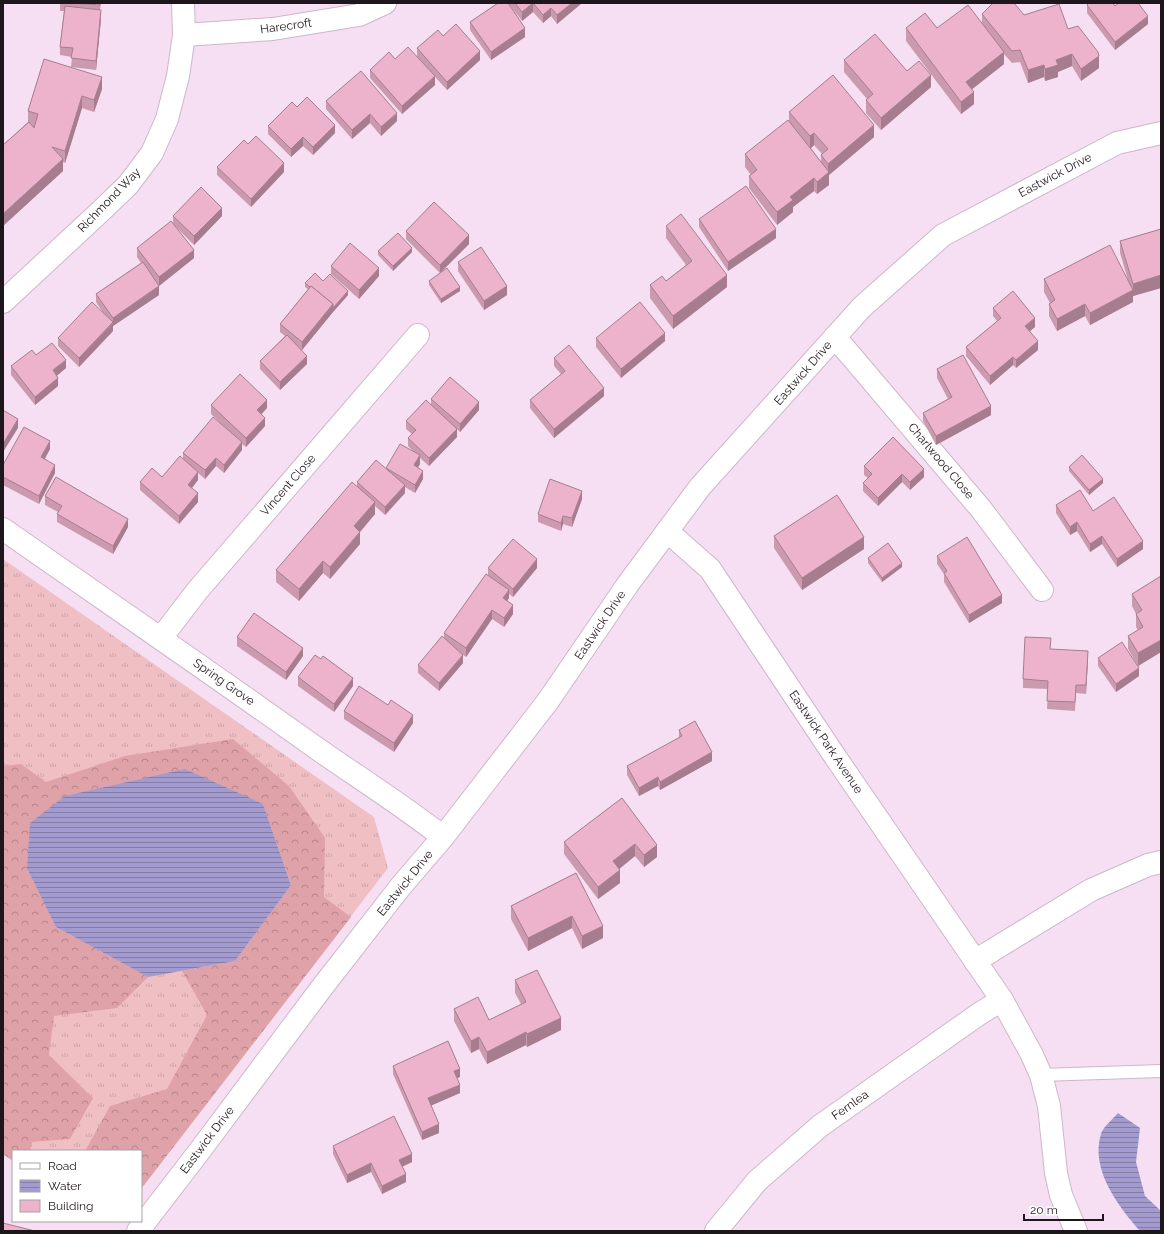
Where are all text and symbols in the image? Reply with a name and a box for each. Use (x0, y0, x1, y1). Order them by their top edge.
street label: Harecroft (259, 15, 313, 37)
street label: Eastwick Drive (1016, 150, 1094, 200)
street label: Richmond Way (75, 165, 144, 235)
street label: Eastwick Drive (771, 338, 835, 408)
street label: Charlwood Close (905, 420, 977, 502)
street label: Vincent Close (258, 451, 318, 519)
street label: Eastwick Drive (572, 588, 628, 662)
street label: Spring Grove (191, 656, 257, 708)
street label: Eastwick Park Avenue (786, 688, 866, 796)
street label: Eastwick Drive (374, 847, 436, 919)
street label: Fernlea (829, 1087, 871, 1123)
street label: Eastwick Drive (177, 1104, 237, 1176)
legend (12, 1150, 142, 1222)
text: Road (48, 1159, 77, 1173)
text: Water (48, 1179, 82, 1193)
scale bar (1024, 1196, 1103, 1222)
text: Building (48, 1199, 94, 1213)
text: 20 m (1030, 1203, 1058, 1217)

